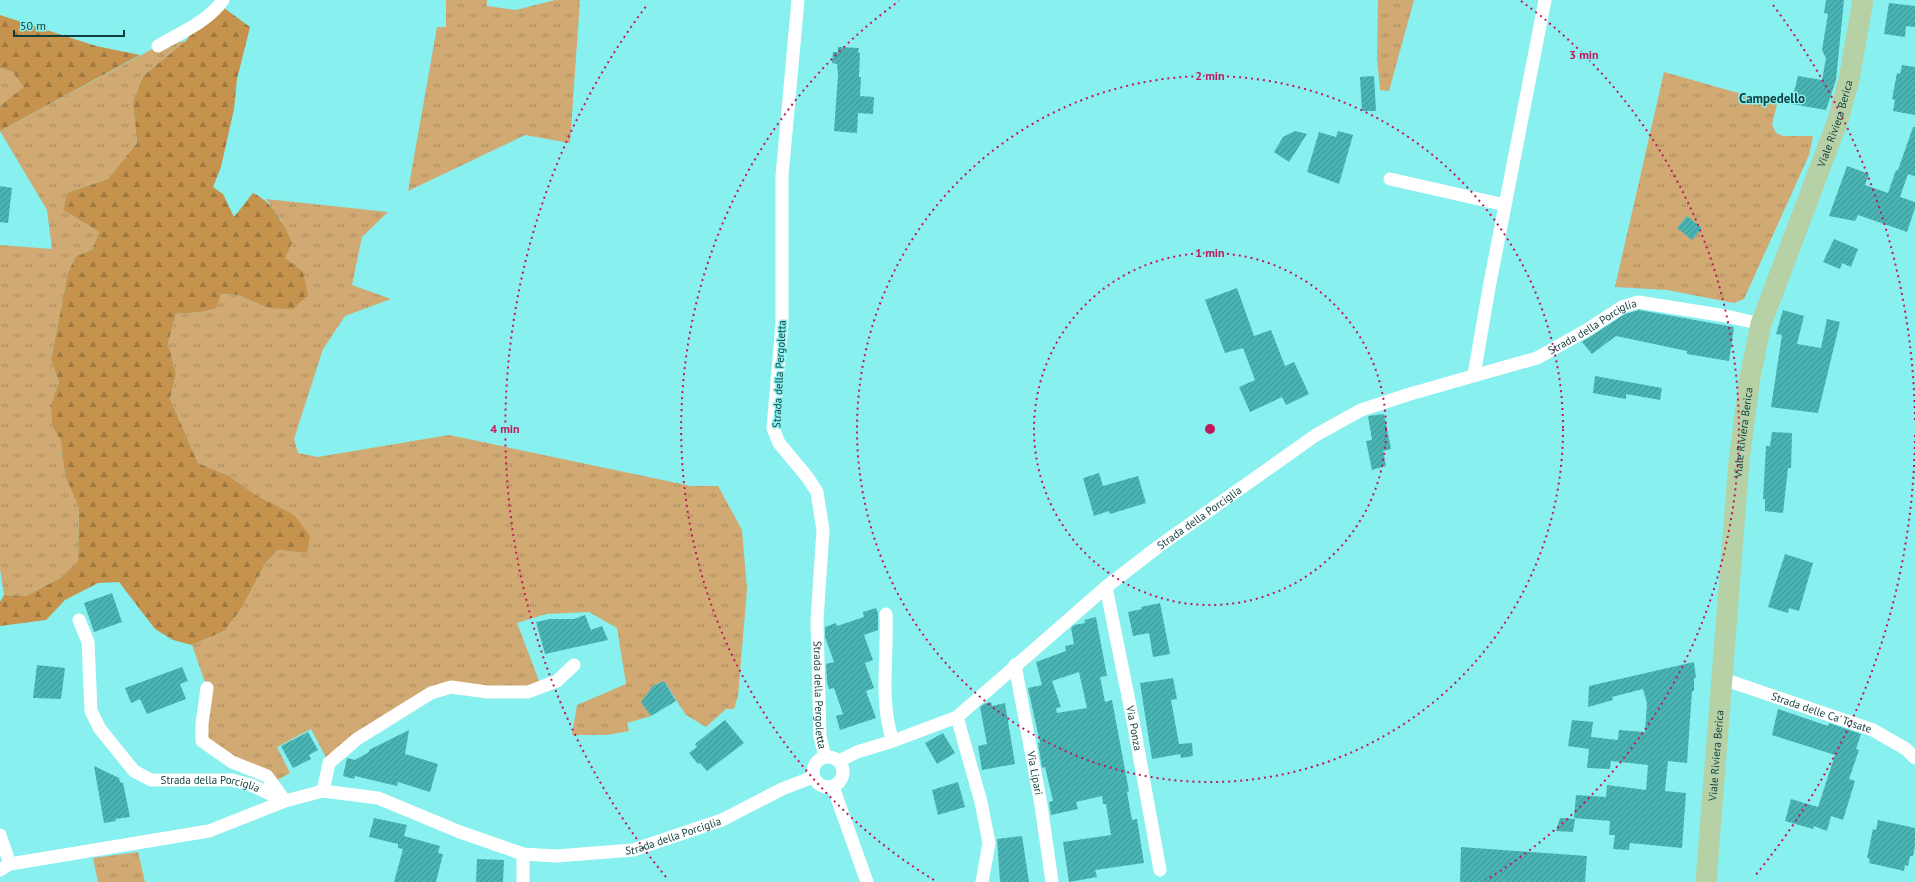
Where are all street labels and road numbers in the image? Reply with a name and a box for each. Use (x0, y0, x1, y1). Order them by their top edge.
street label: Viale Riviera Berica (1814, 78, 1856, 170)
street label: Strada della Porciglia (1545, 296, 1638, 357)
street label: Strada della Pergoletta (769, 320, 789, 428)
street label: Viale Riviera Berica (1731, 386, 1756, 479)
street label: Strada della Porciglia (1154, 483, 1244, 552)
street label: Strada della Pergoletta (811, 641, 830, 750)
street label: Strada delle Ca' Tosate (1769, 689, 1874, 736)
street label: Via Ponza (1123, 703, 1145, 752)
street label: Viale Riviera Berica (1705, 709, 1726, 802)
street label: Via Lipari (1024, 749, 1046, 796)
street label: Strada della Porciglia (161, 773, 262, 795)
street label: Strada della Porciglia (625, 814, 723, 858)

